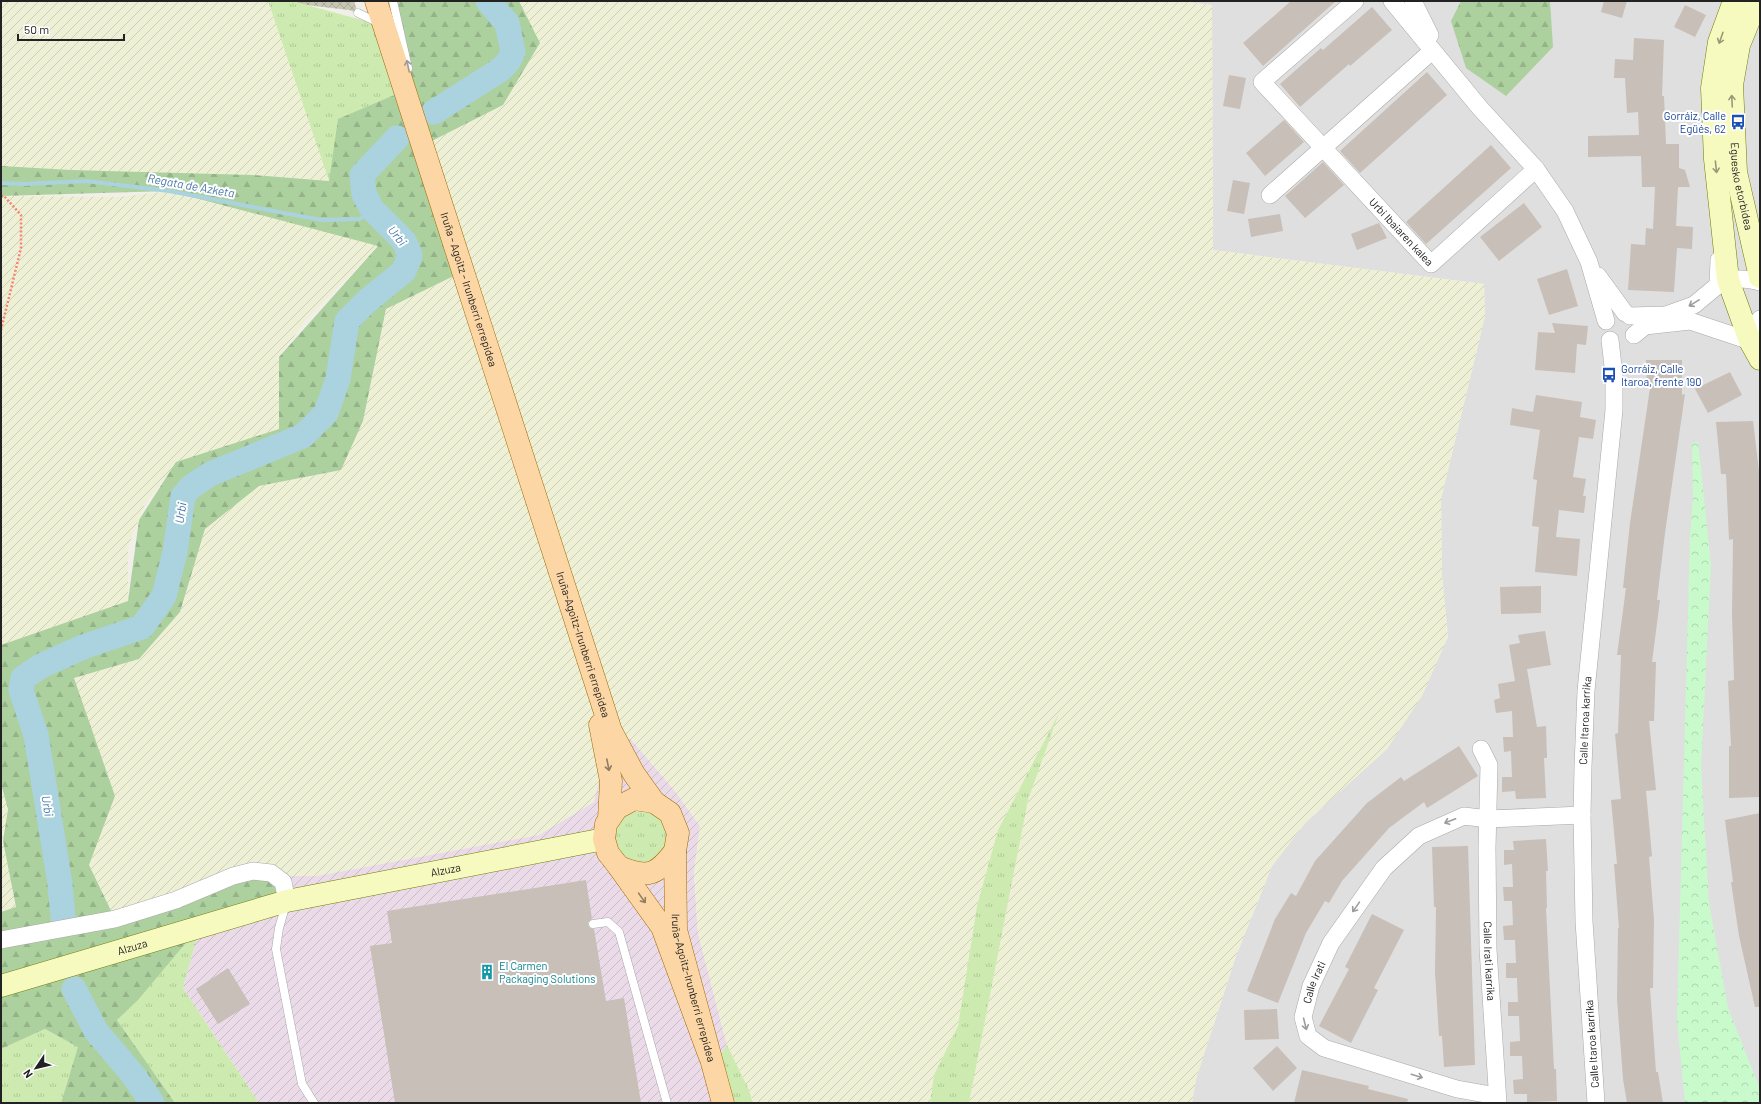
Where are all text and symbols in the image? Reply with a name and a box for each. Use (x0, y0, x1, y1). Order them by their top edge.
scale bar (18, 16, 124, 42)
text: 50 m (24, 22, 49, 36)
one-way arrow (1717, 31, 1724, 44)
one-way arrow (403, 60, 411, 73)
one-way arrow (1729, 95, 1736, 108)
place label: Gorráiz, Calle Egüés, 62 (1664, 109, 1726, 135)
bus stop icon: Gorráiz, Calle Egüés, 62 (1729, 113, 1747, 131)
street label: Eguesko etorbidea (1729, 142, 1756, 231)
one-way arrow (1712, 160, 1719, 173)
water label: Regata de Azketa (147, 170, 236, 200)
street label: Urbi Ibaiaren kalea (1367, 195, 1436, 268)
street label: Iruña - Agoitz - Irunberri errepidea (438, 210, 500, 368)
water label: Urbi (386, 223, 410, 248)
one-way arrow (1688, 300, 1700, 308)
place label: Gorráiz, Calle Itaroa, frente 190 (1621, 362, 1702, 388)
bus stop icon: Gorráiz, Calle Itaroa, frente 190 (1600, 366, 1618, 384)
water label: Urbi (172, 501, 188, 524)
street label: Iruña-Agoitz-Irunberri errepidea (554, 570, 613, 719)
street label: Calle Itaroa karrika (1576, 676, 1593, 765)
one-way arrow (605, 758, 613, 771)
water label: Urbi (39, 794, 57, 817)
one-way arrow (1445, 818, 1457, 826)
street label: Alzuza (429, 860, 462, 879)
one-way arrow (638, 893, 646, 904)
one-way arrow (1352, 901, 1360, 912)
street label: Iruña-Agoitz-Irunberri errepidea (670, 914, 719, 1063)
street label: Calle Irati karrika (1482, 921, 1498, 1001)
street label: Alzuza (116, 936, 149, 957)
place label: El Carmen Packaging Solutions (499, 959, 595, 985)
street label: Calle Irati (1300, 959, 1328, 1005)
building icon: El Carmen Packaging Solutions (478, 963, 496, 981)
street label: Calle Itaroa karrika (1582, 999, 1601, 1089)
one-way arrow (1302, 1017, 1309, 1030)
north arrow (16, 1048, 56, 1088)
text: N (20, 1067, 35, 1081)
one-way arrow (1410, 1073, 1423, 1080)

